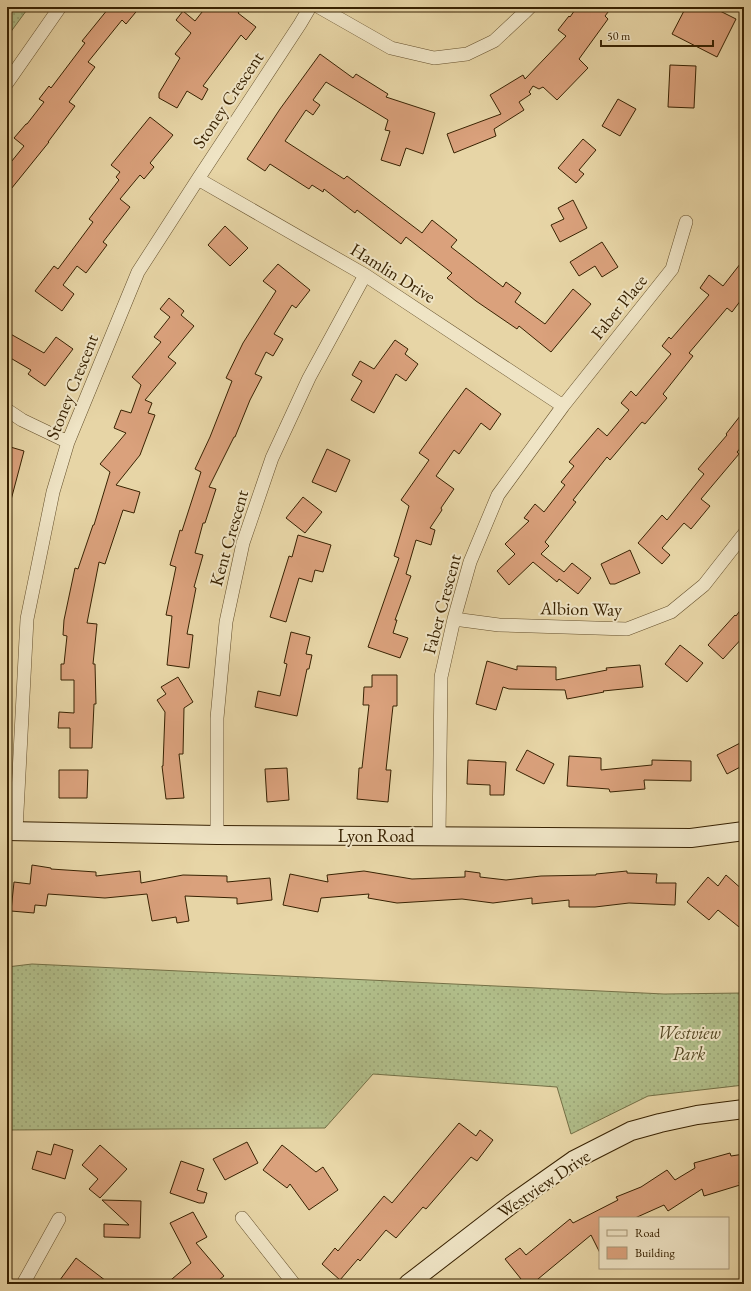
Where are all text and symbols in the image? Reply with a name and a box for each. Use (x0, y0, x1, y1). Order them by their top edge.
scale bar (601, 22, 713, 48)
text: 50 m (607, 28, 631, 44)
street label: Stoney Crescent (187, 47, 269, 152)
street label: Hamlin Drive (346, 237, 440, 308)
street label: Faber Place (585, 269, 652, 344)
street label: Stoney Crescent (40, 330, 103, 443)
street label: Kent Crescent (204, 487, 253, 589)
street label: Faber Crescent (417, 551, 466, 656)
street label: Albion Way (539, 596, 622, 621)
street label: Lyon Road (338, 824, 415, 847)
park label: Westview Park (657, 1021, 721, 1065)
street label: Westview Drive (493, 1144, 594, 1223)
legend (599, 1217, 729, 1269)
text: Road (635, 1225, 661, 1241)
text: Building (635, 1245, 676, 1261)

